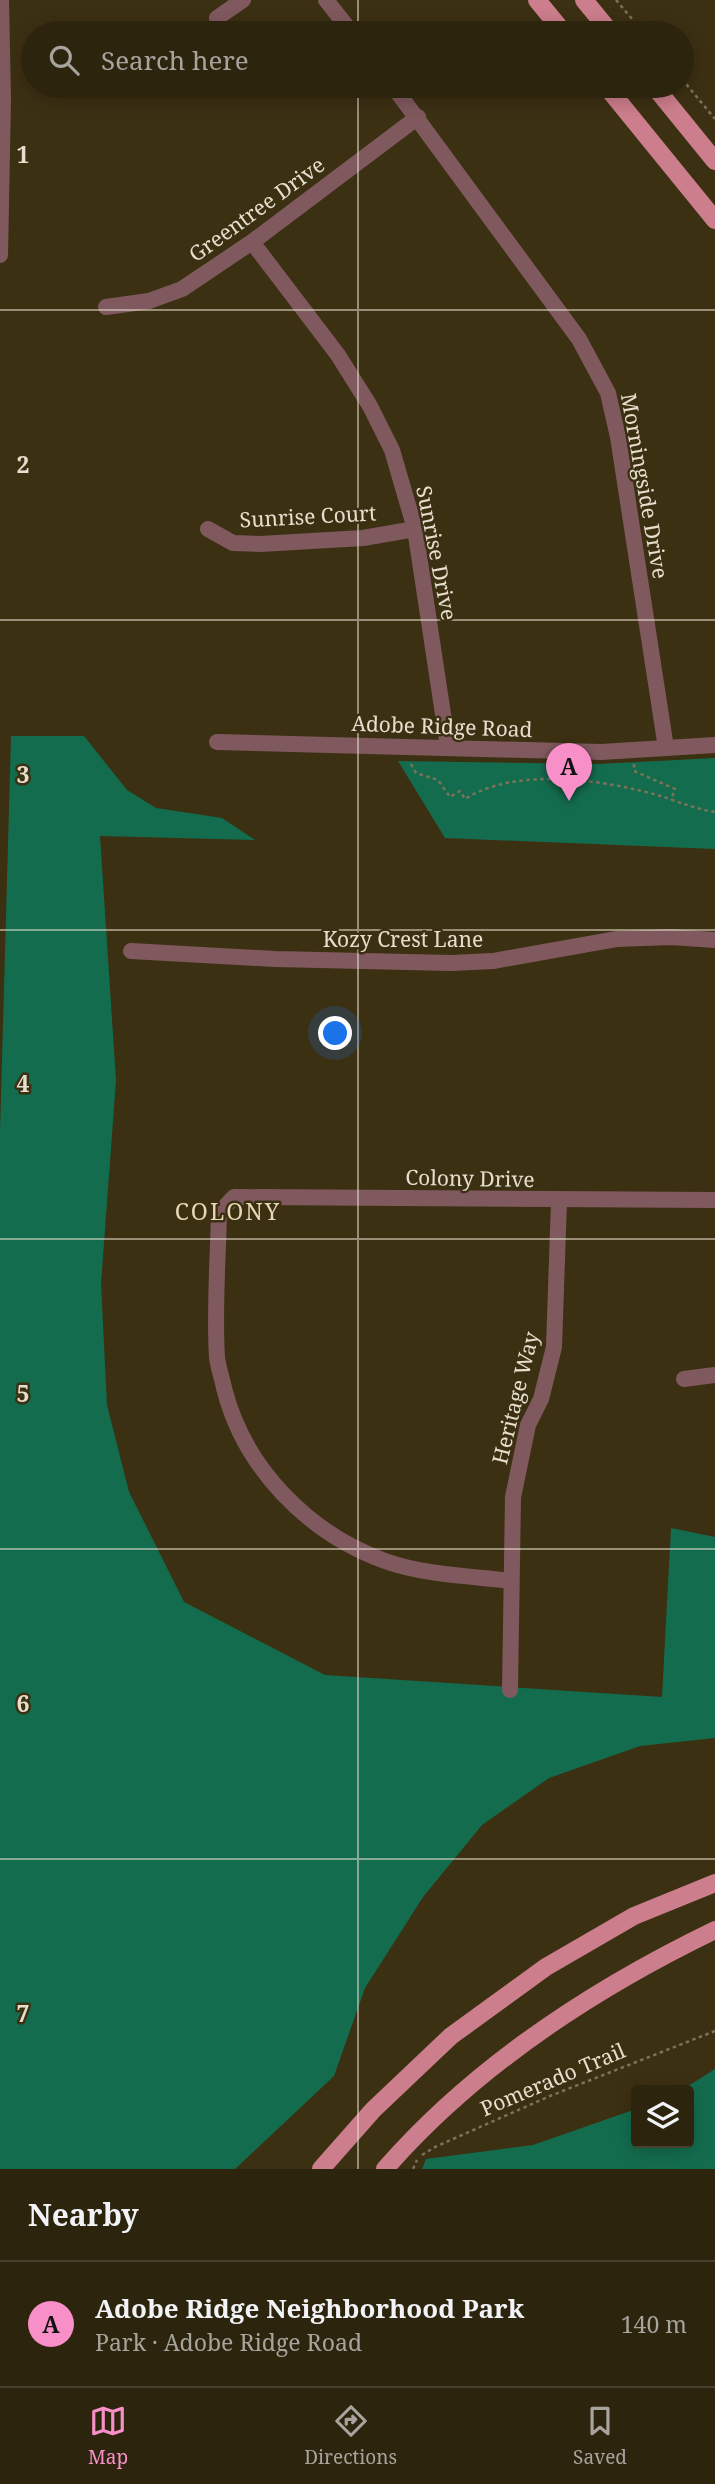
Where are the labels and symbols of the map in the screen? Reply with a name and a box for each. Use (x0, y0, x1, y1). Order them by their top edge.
text: 1 (17, 138, 30, 170)
street label: Greentree Drive (183, 150, 330, 268)
street label: Morningside Drive (615, 391, 675, 581)
text: 2 (17, 448, 30, 480)
street label: Sunrise Drive (410, 483, 464, 622)
street label: Sunrise Court (239, 498, 377, 534)
street label: Adobe Ridge Road (351, 709, 533, 743)
pin: A (546, 743, 592, 801)
text: 3 (17, 758, 30, 790)
street label: Kozy Crest Lane (323, 925, 483, 953)
your location (318, 1016, 352, 1050)
text: 4 (17, 1067, 30, 1099)
street label: Colony Drive (405, 1163, 535, 1193)
district label: COLONY (175, 1195, 281, 1227)
street label: Heritage Way (485, 1329, 545, 1467)
text: 5 (17, 1377, 30, 1409)
text: 6 (17, 1687, 30, 1719)
text: 7 (17, 1997, 30, 2029)
street label: Pomerado Trail (476, 2036, 630, 2122)

